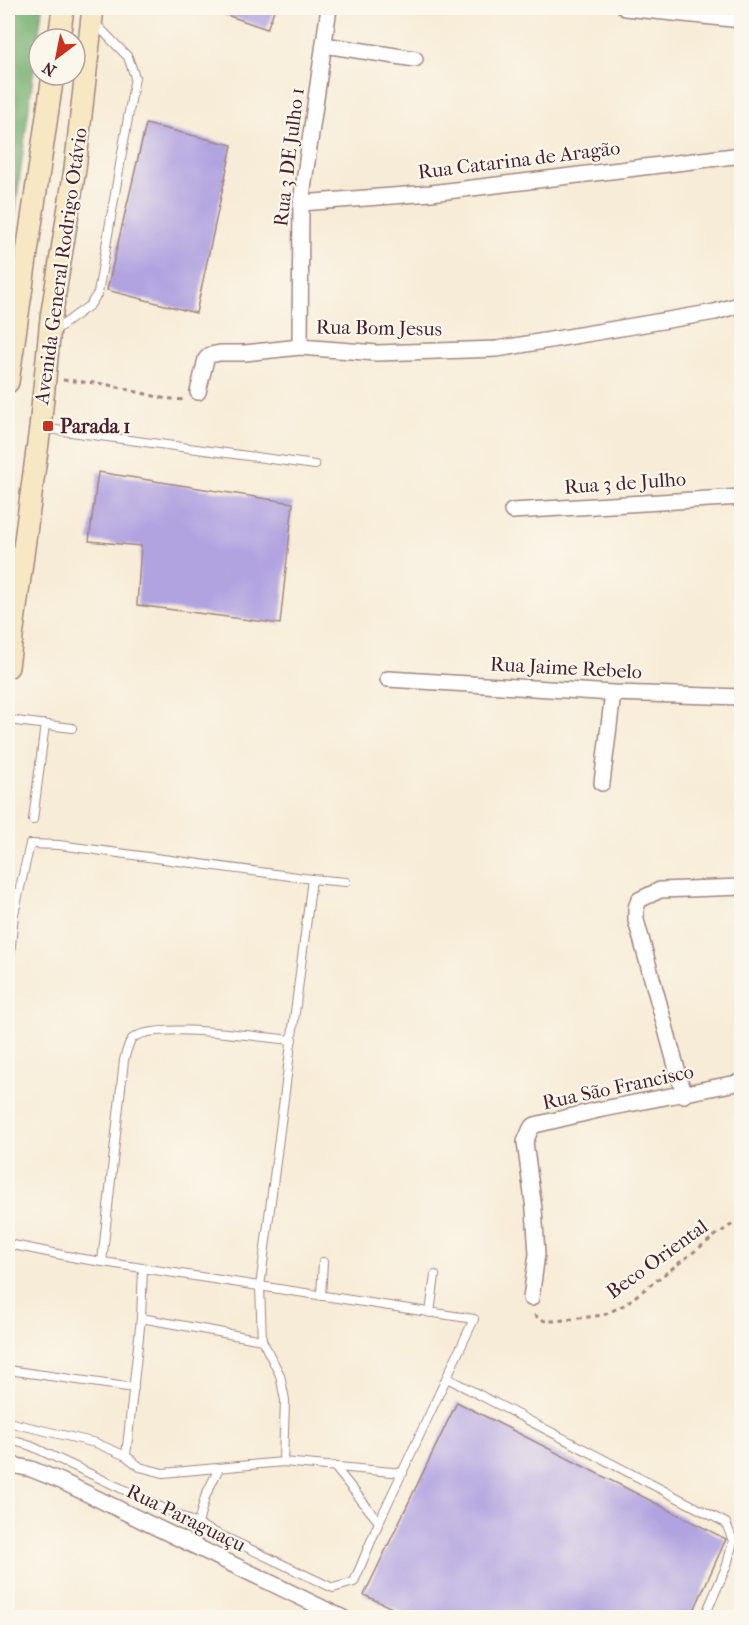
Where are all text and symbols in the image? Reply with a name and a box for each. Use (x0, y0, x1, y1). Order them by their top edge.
north arrow (27, 27, 87, 87)
text: N (38, 58, 59, 81)
street label: Rua 3 DE Julho 1 (269, 86, 309, 228)
street label: Avenida General Rodrigo Otávio (30, 126, 92, 407)
street label: Rua Catarina de Aragão (417, 136, 621, 184)
street label: Rua Bom Jesus (316, 315, 442, 341)
place label: Parada 1 (60, 415, 130, 438)
marker: Parada 1 (41, 419, 55, 433)
street label: Rua 3 de Julho (563, 467, 687, 499)
street label: Rua Jaime Rebelo (490, 653, 642, 683)
street label: Rua São Francisco (540, 1060, 696, 1114)
street label: Beco Oriental (602, 1214, 712, 1303)
street label: Rua Paraguaçu (123, 1479, 250, 1557)

